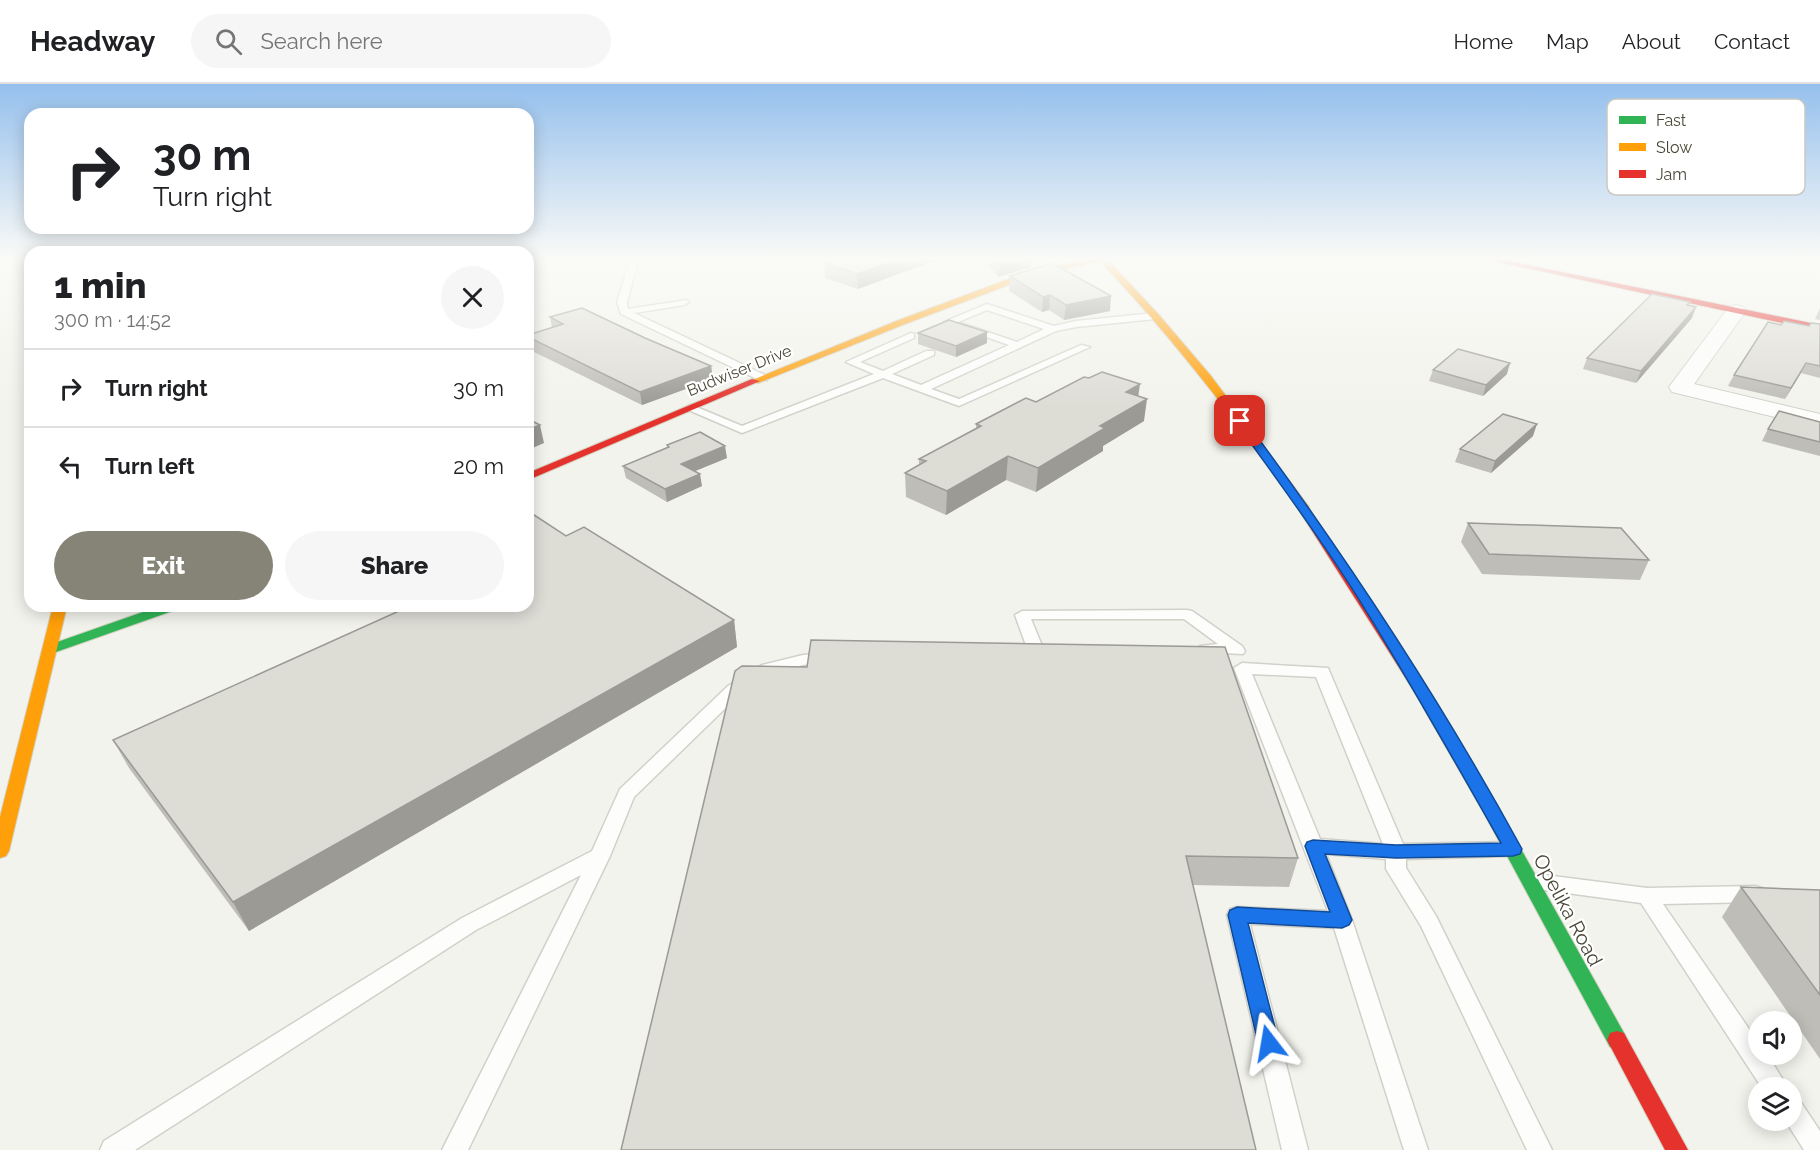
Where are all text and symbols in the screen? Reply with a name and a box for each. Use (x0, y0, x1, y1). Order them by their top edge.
search box (191, 14, 611, 68)
text: Headway (30, 25, 155, 58)
icon: search (212, 25, 245, 58)
text: Search here (260, 28, 383, 54)
text: Home (1454, 29, 1513, 54)
text: Map (1546, 29, 1589, 54)
text: About (1622, 29, 1681, 54)
text: Contact (1714, 29, 1790, 54)
legend (1607, 99, 1805, 195)
text: Fast (1656, 111, 1687, 130)
text: 30 m (153, 131, 251, 180)
icon: right (54, 132, 132, 210)
text: Slow (1656, 138, 1692, 157)
text: Jam (1656, 165, 1687, 184)
text: Turn right (153, 181, 272, 212)
text: 1 min (54, 264, 146, 306)
button: close (441, 266, 504, 329)
text: 300 m · 14:52 (54, 308, 171, 332)
street label: Budwiser Drive (684, 341, 794, 400)
icon: right (54, 372, 87, 405)
text: Turn right (105, 375, 208, 401)
text: 30 m (453, 375, 504, 401)
pin (1214, 395, 1265, 446)
icon: arrive (1223, 404, 1256, 437)
icon: left (54, 450, 87, 483)
text: Turn left (105, 453, 195, 479)
text: 20 m (453, 453, 504, 479)
button: Exit (54, 531, 273, 600)
button: Share (285, 531, 504, 600)
street label: Opelika Road (1528, 850, 1608, 970)
position arrow (1237, 1011, 1301, 1075)
map controls (1748, 1011, 1802, 1131)
button: sound (1748, 1011, 1802, 1065)
button: layers (1748, 1077, 1802, 1131)

